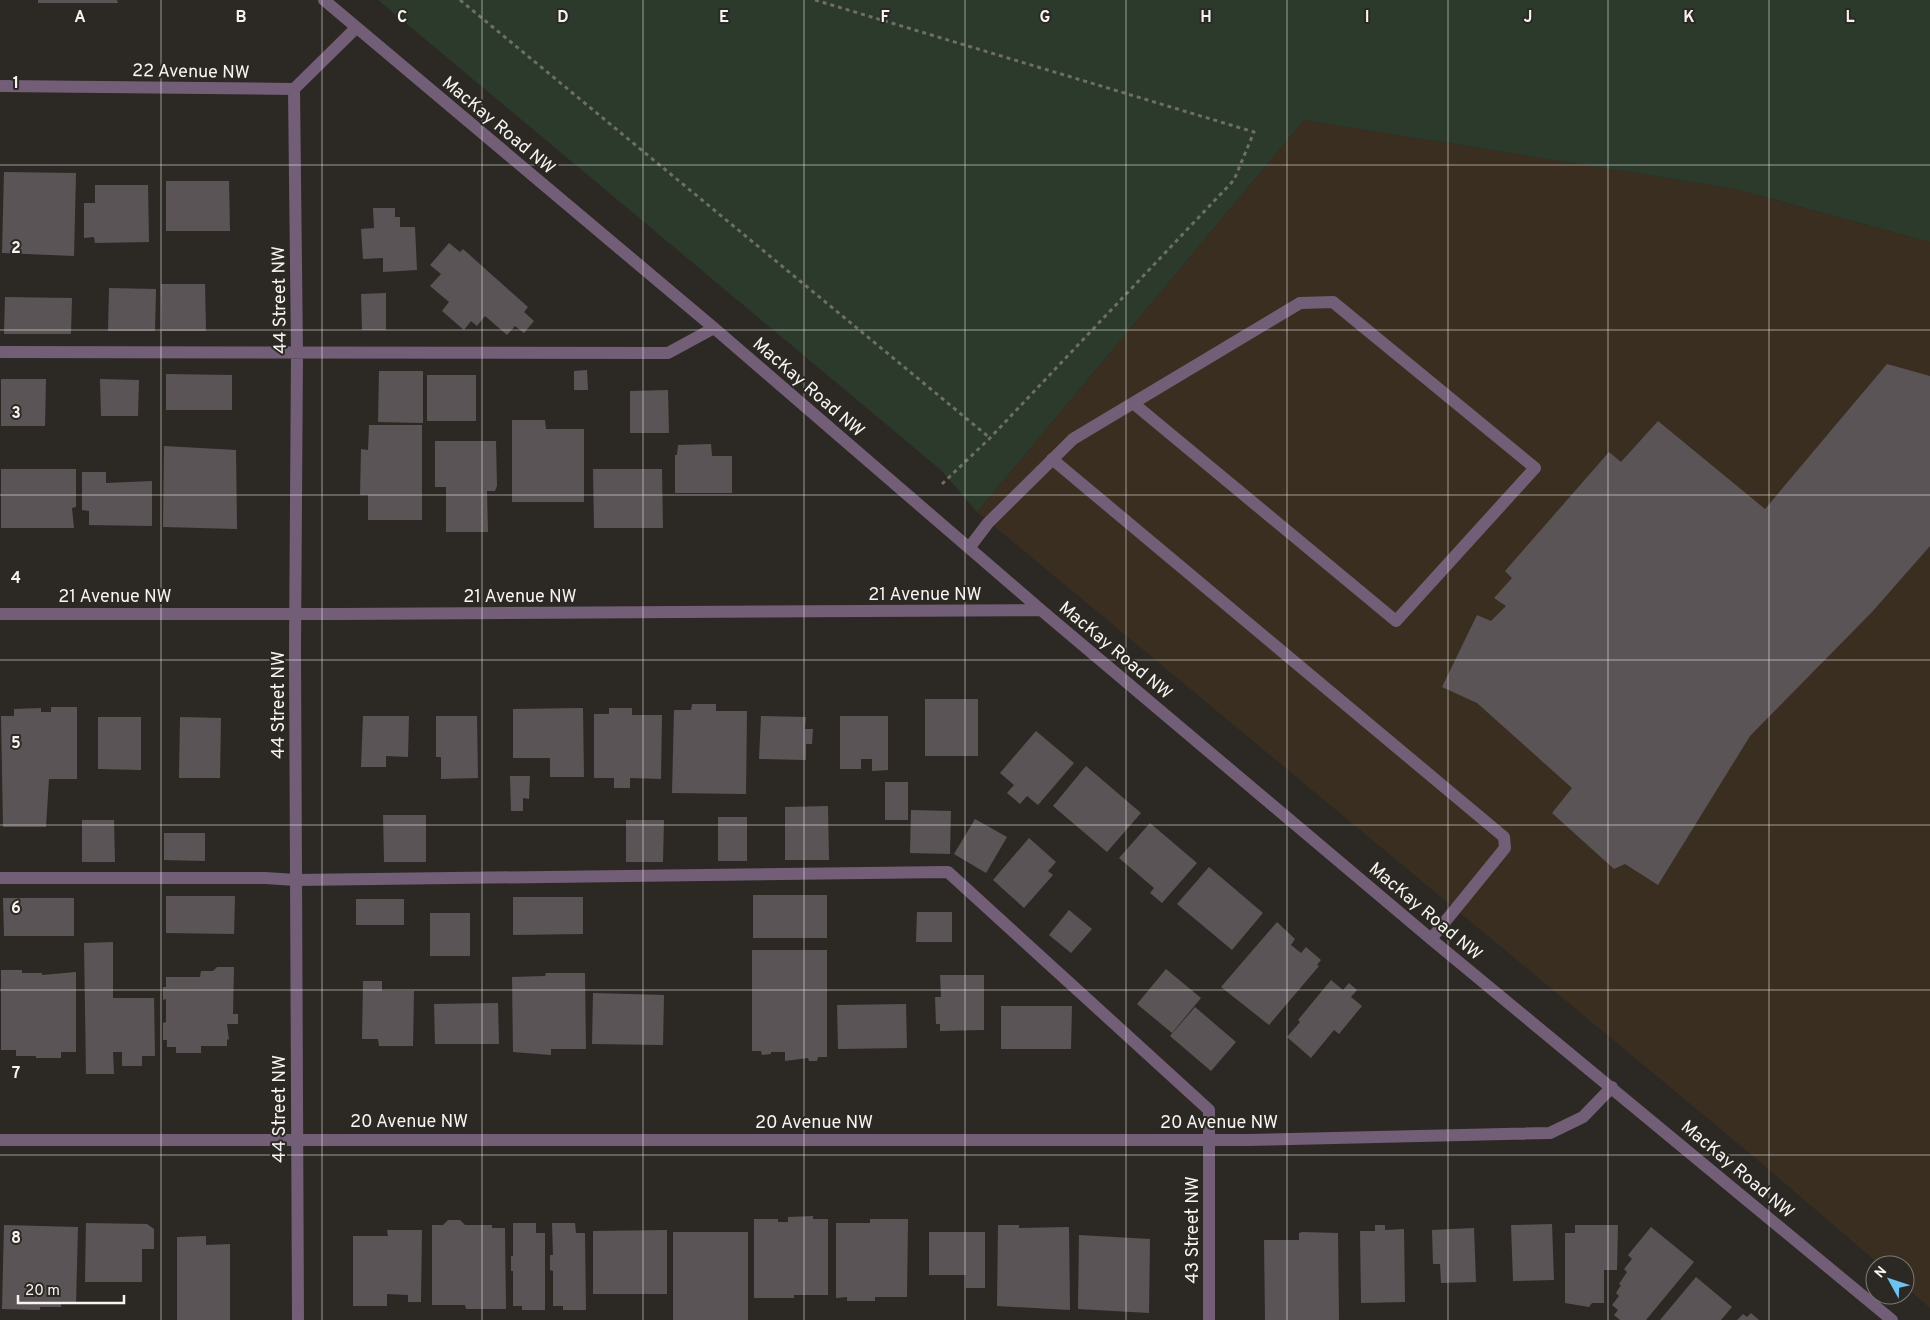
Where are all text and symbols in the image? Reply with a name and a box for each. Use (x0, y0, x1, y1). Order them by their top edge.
text: A (74, 8, 86, 28)
text: B (235, 8, 247, 28)
text: C (397, 8, 407, 28)
text: D (557, 8, 569, 28)
text: E (719, 8, 729, 28)
text: F (880, 8, 890, 28)
text: G (1040, 8, 1050, 28)
text: H (1200, 8, 1212, 28)
text: I (1365, 8, 1369, 28)
text: J (1524, 8, 1532, 28)
text: K (1683, 8, 1695, 28)
text: L (1845, 8, 1855, 28)
street label: 22 Avenue NW (132, 60, 250, 85)
street label: MacKay Road NW (437, 72, 559, 180)
text: 1 (13, 74, 19, 94)
text: 2 (11, 239, 21, 259)
street label: 44 Street NW (268, 246, 293, 354)
street label: MacKay Road NW (747, 333, 869, 443)
text: 3 (11, 404, 21, 424)
text: 4 (11, 569, 21, 589)
street label: 21 Avenue NW (868, 584, 982, 607)
street label: 21 Avenue NW (58, 586, 172, 609)
street label: 21 Avenue NW (463, 586, 577, 609)
street label: MacKay Road NW (1054, 597, 1176, 705)
street label: 44 Street NW (268, 651, 291, 759)
text: 5 (11, 734, 21, 754)
street label: MacKay Road NW (1364, 858, 1486, 966)
text: 6 (11, 899, 21, 919)
street label: 44 Street NW (269, 1055, 292, 1163)
text: 7 (12, 1064, 20, 1084)
street label: 20 Avenue NW (350, 1111, 468, 1134)
street label: 20 Avenue NW (755, 1112, 873, 1135)
street label: 20 Avenue NW (1160, 1112, 1278, 1135)
street label: MacKay Road NW (1676, 1116, 1798, 1224)
street label: 43 Street NW (1182, 1176, 1205, 1284)
text: 8 (11, 1229, 21, 1249)
north arrow (1865, 1255, 1915, 1305)
text: N (1871, 1263, 1891, 1282)
scale bar (18, 1272, 124, 1304)
text: 20 m (25, 1282, 60, 1301)

